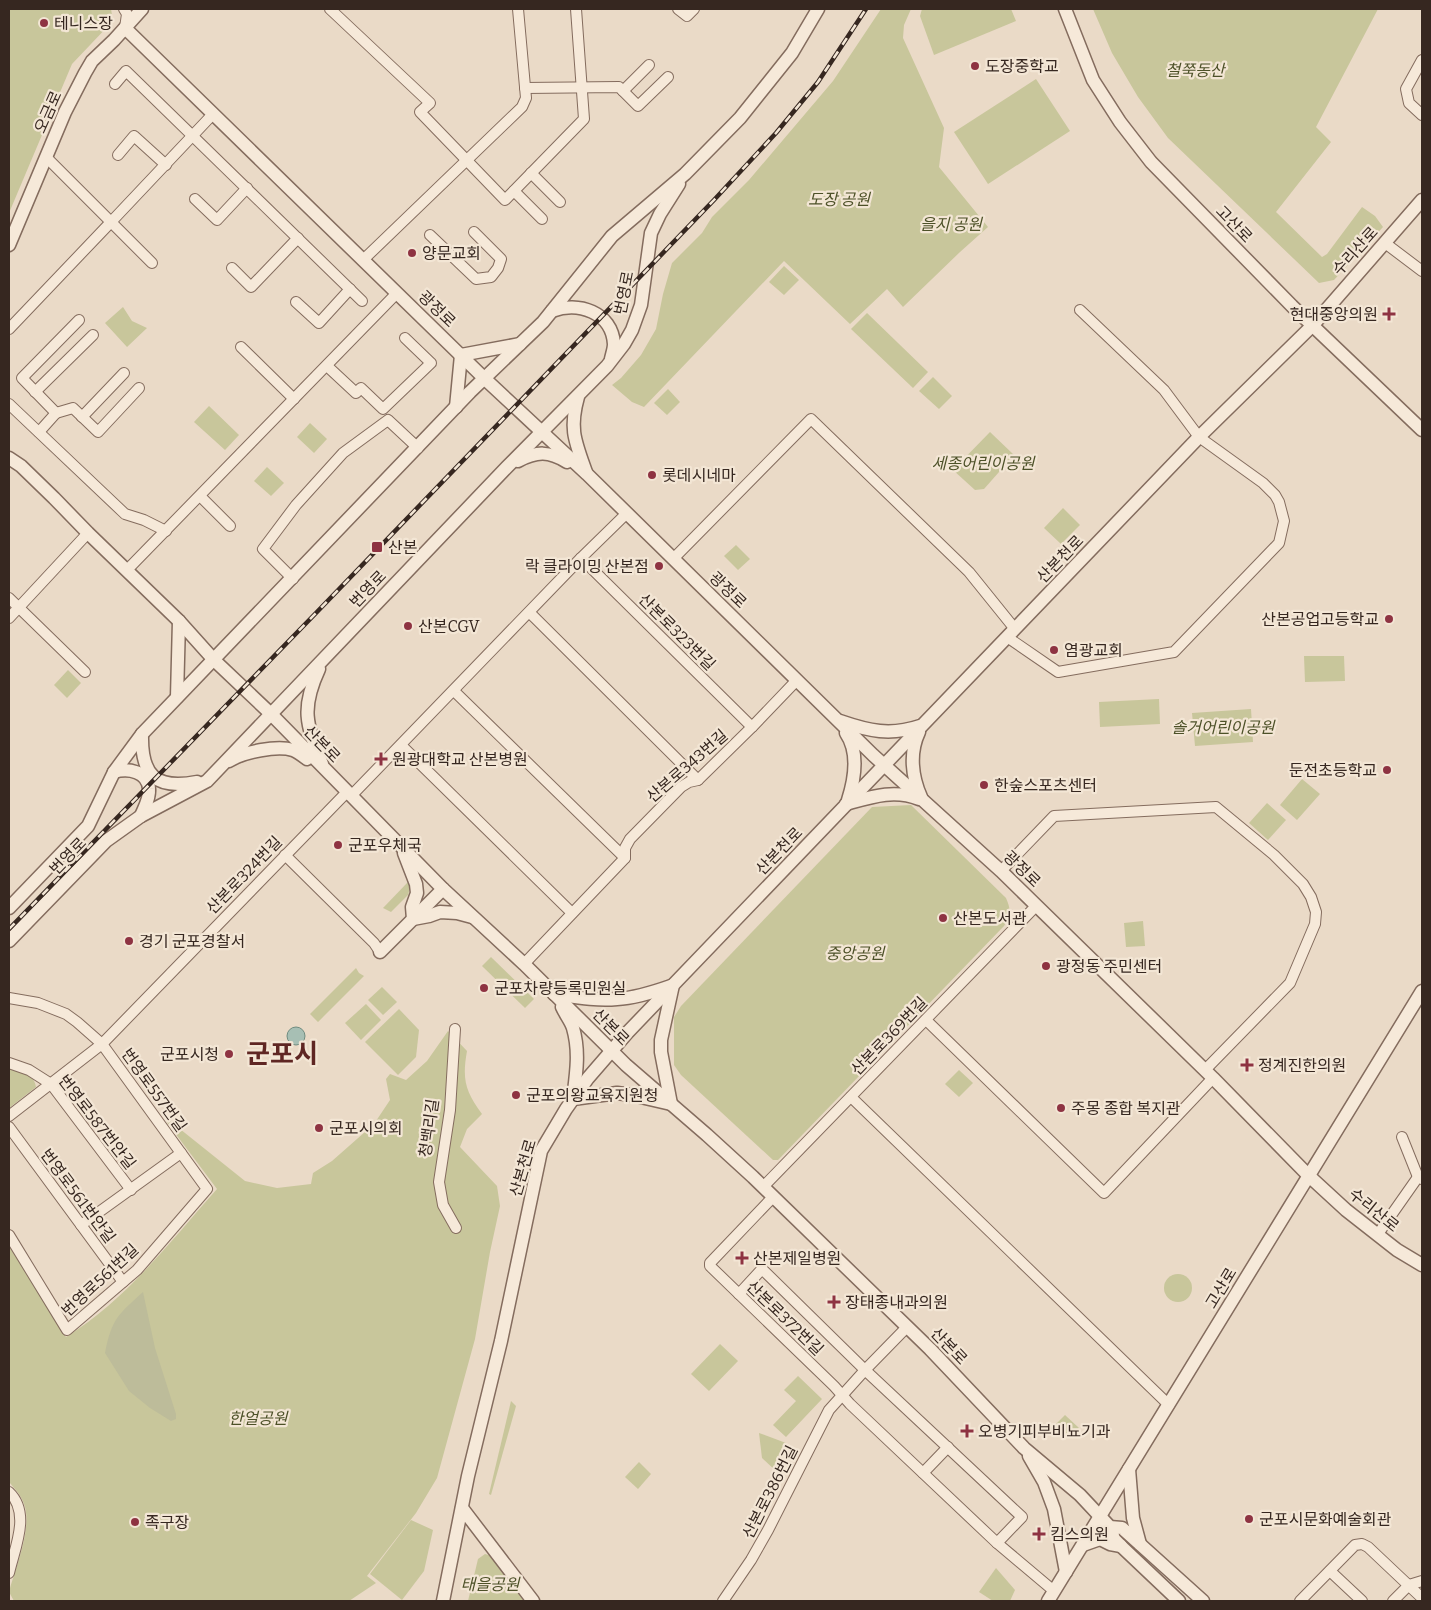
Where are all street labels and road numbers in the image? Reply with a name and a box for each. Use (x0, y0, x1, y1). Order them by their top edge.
street label: 오금로 (30, 88, 66, 136)
street label: 고산로 (1212, 202, 1256, 247)
street label: 수리산로 (1328, 223, 1382, 279)
street label: 번영로 (610, 269, 638, 316)
street label: 광정로 (415, 287, 460, 331)
street label: 산본천로 (1033, 531, 1087, 587)
street label: 번영로 (346, 566, 390, 611)
street label: 광정로 (706, 568, 751, 612)
street label: 산본로323번길 (635, 590, 719, 674)
street label: 산본로 (300, 722, 344, 767)
street label: 산본로343번길 (643, 726, 731, 806)
street label: 산본천로 (752, 823, 806, 879)
street label: 산본로324번길 (202, 832, 286, 918)
street label: 번영로 (46, 833, 90, 878)
street label: 광정로 (1000, 847, 1045, 891)
street label: 산본로369번길 (847, 993, 931, 1079)
street label: 산본로 (589, 1005, 634, 1050)
street label: 번영로557번길 (117, 1045, 191, 1135)
street label: 번영로587번안길 (54, 1071, 140, 1173)
street label: 청백리길 (415, 1098, 443, 1158)
street label: 산본천로 (506, 1137, 540, 1199)
street label: 번영로561번안길 (37, 1145, 119, 1247)
street label: 수리산로 (1345, 1184, 1403, 1236)
street label: 번영로561번길 (58, 1240, 142, 1320)
street label: 고산로 (1201, 1264, 1241, 1312)
street label: 산본로372번길 (743, 1277, 827, 1359)
street label: 산본로 (927, 1324, 971, 1369)
street label: 산본로386번길 (738, 1442, 802, 1542)

